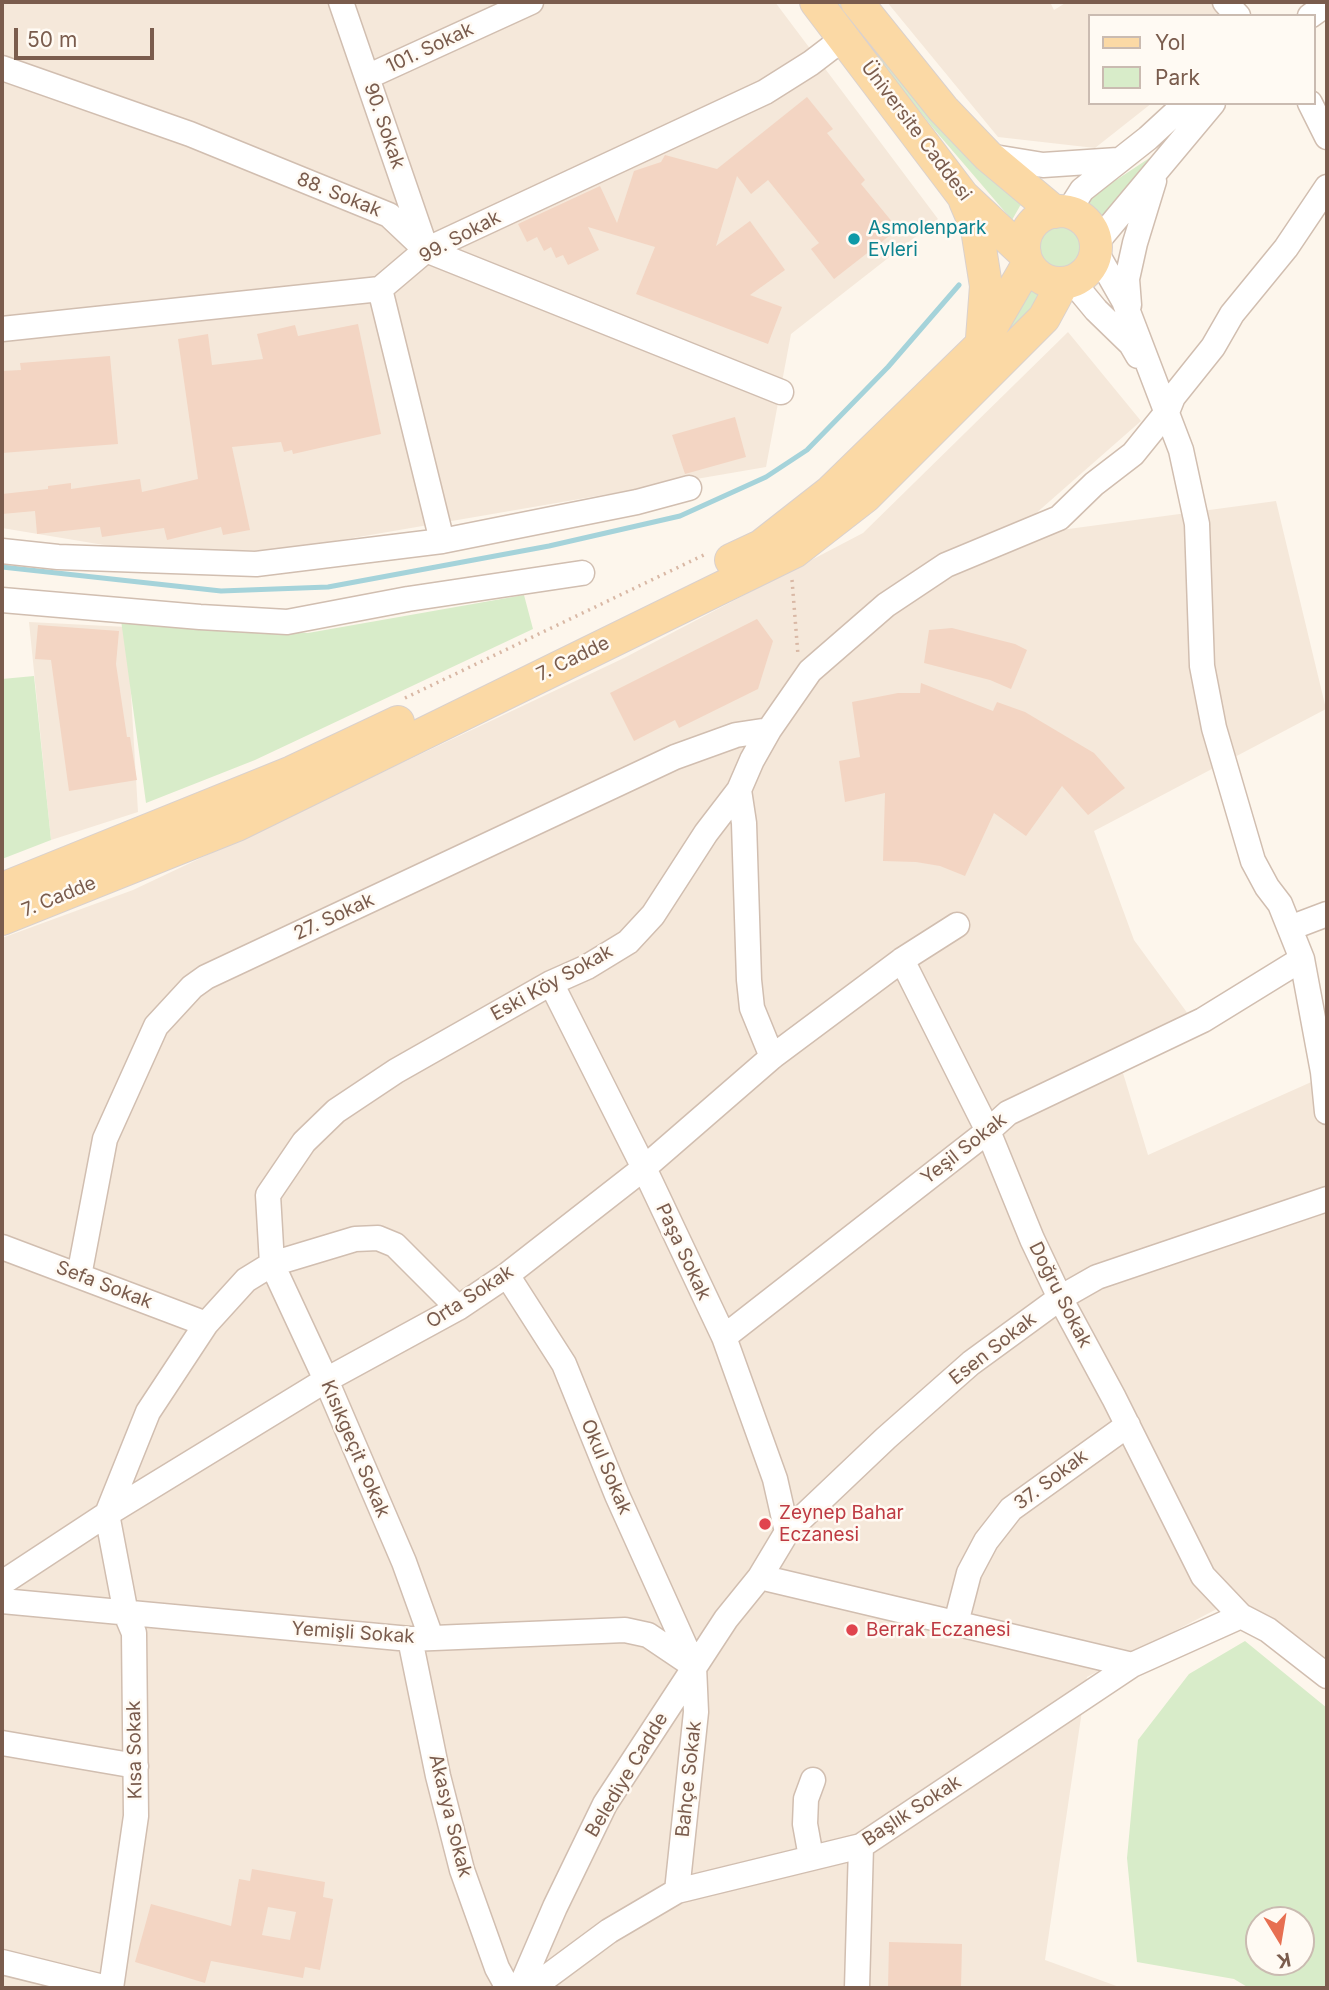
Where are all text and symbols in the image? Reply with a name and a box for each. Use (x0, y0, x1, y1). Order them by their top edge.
scale bar (18, 14, 158, 58)
legend (1088, 14, 1315, 105)
street label: 101. Sokak (383, 18, 477, 78)
text: 50 m (27, 27, 77, 52)
text: Yol (1155, 30, 1185, 55)
street label: Üniversite Caddesi (856, 57, 976, 205)
text: Park (1155, 65, 1200, 90)
street label: 90. Sokak (359, 80, 409, 172)
street label: 88. Sokak (293, 168, 385, 222)
street label: 99. Sokak (415, 206, 505, 268)
place label: Asmolenpark Evleri (868, 217, 986, 261)
marker: Asmolenpark Evleri (846, 231, 862, 247)
street label: 7. Cadde (533, 632, 613, 686)
street label: 7. Cadde (19, 872, 99, 922)
street label: 27. Sokak (290, 889, 378, 945)
street label: Eski Köy Sokak (487, 940, 617, 1026)
street label: Yeşil Sokak (917, 1109, 1011, 1189)
street label: Paşa Sokak (651, 1200, 715, 1304)
street label: Doğru Sokak (1024, 1238, 1096, 1352)
street label: Sefa Sokak (53, 1256, 155, 1314)
street label: Orta Sokak (422, 1260, 518, 1334)
street label: Esen Sokak (945, 1308, 1041, 1390)
street label: Kısıkgeçit Sokak (316, 1377, 394, 1521)
street label: Okul Sokak (576, 1416, 636, 1518)
street label: 37. Sokak (1010, 1445, 1092, 1515)
place label: Zeynep Bahar Eczanesi (779, 1502, 904, 1546)
marker: Zeynep Bahar Eczanesi (757, 1516, 773, 1532)
street label: Yemişli Sokak (291, 1617, 415, 1649)
place label: Berrak Eczanesi (866, 1619, 1011, 1641)
marker: Berrak Eczanesi (844, 1622, 860, 1638)
street label: Kısa Sokak (123, 1700, 147, 1800)
street label: Belediye Cadde (581, 1709, 673, 1841)
street label: Bahçe Sokak (672, 1720, 706, 1838)
street label: Akasya Sokak (424, 1752, 476, 1880)
street label: Başlık Sokak (858, 1771, 966, 1851)
north arrow (1245, 1906, 1315, 1976)
text: K (1275, 1948, 1293, 1973)

